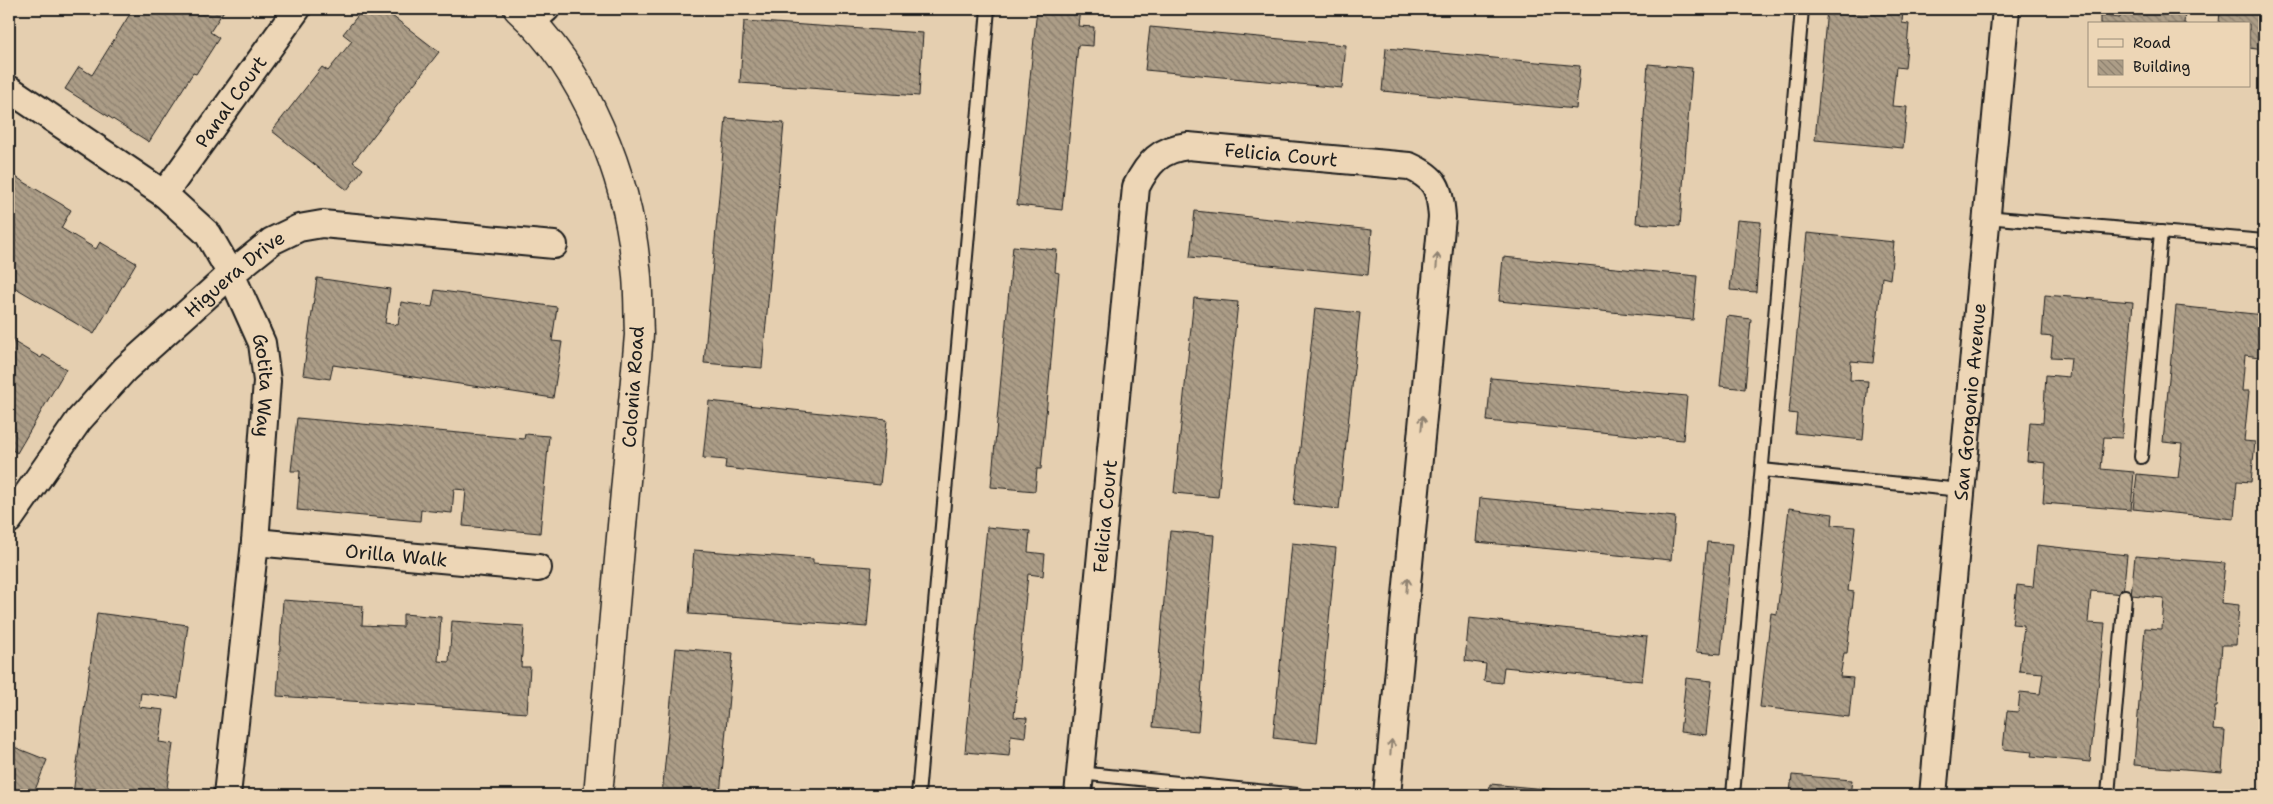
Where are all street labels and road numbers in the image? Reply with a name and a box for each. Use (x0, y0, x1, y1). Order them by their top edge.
street label: Panal Court (189, 50, 272, 152)
street label: Felicia Court (1223, 137, 1339, 172)
street label: Higuera Drive (179, 224, 289, 323)
street label: San Gorgonio Avenue (1948, 302, 1991, 502)
street label: Colonia Road (616, 325, 650, 449)
street label: Gotita Way (247, 329, 280, 438)
street label: Felicia Court (1087, 458, 1122, 574)
street label: Orilla Walk (344, 538, 449, 572)

